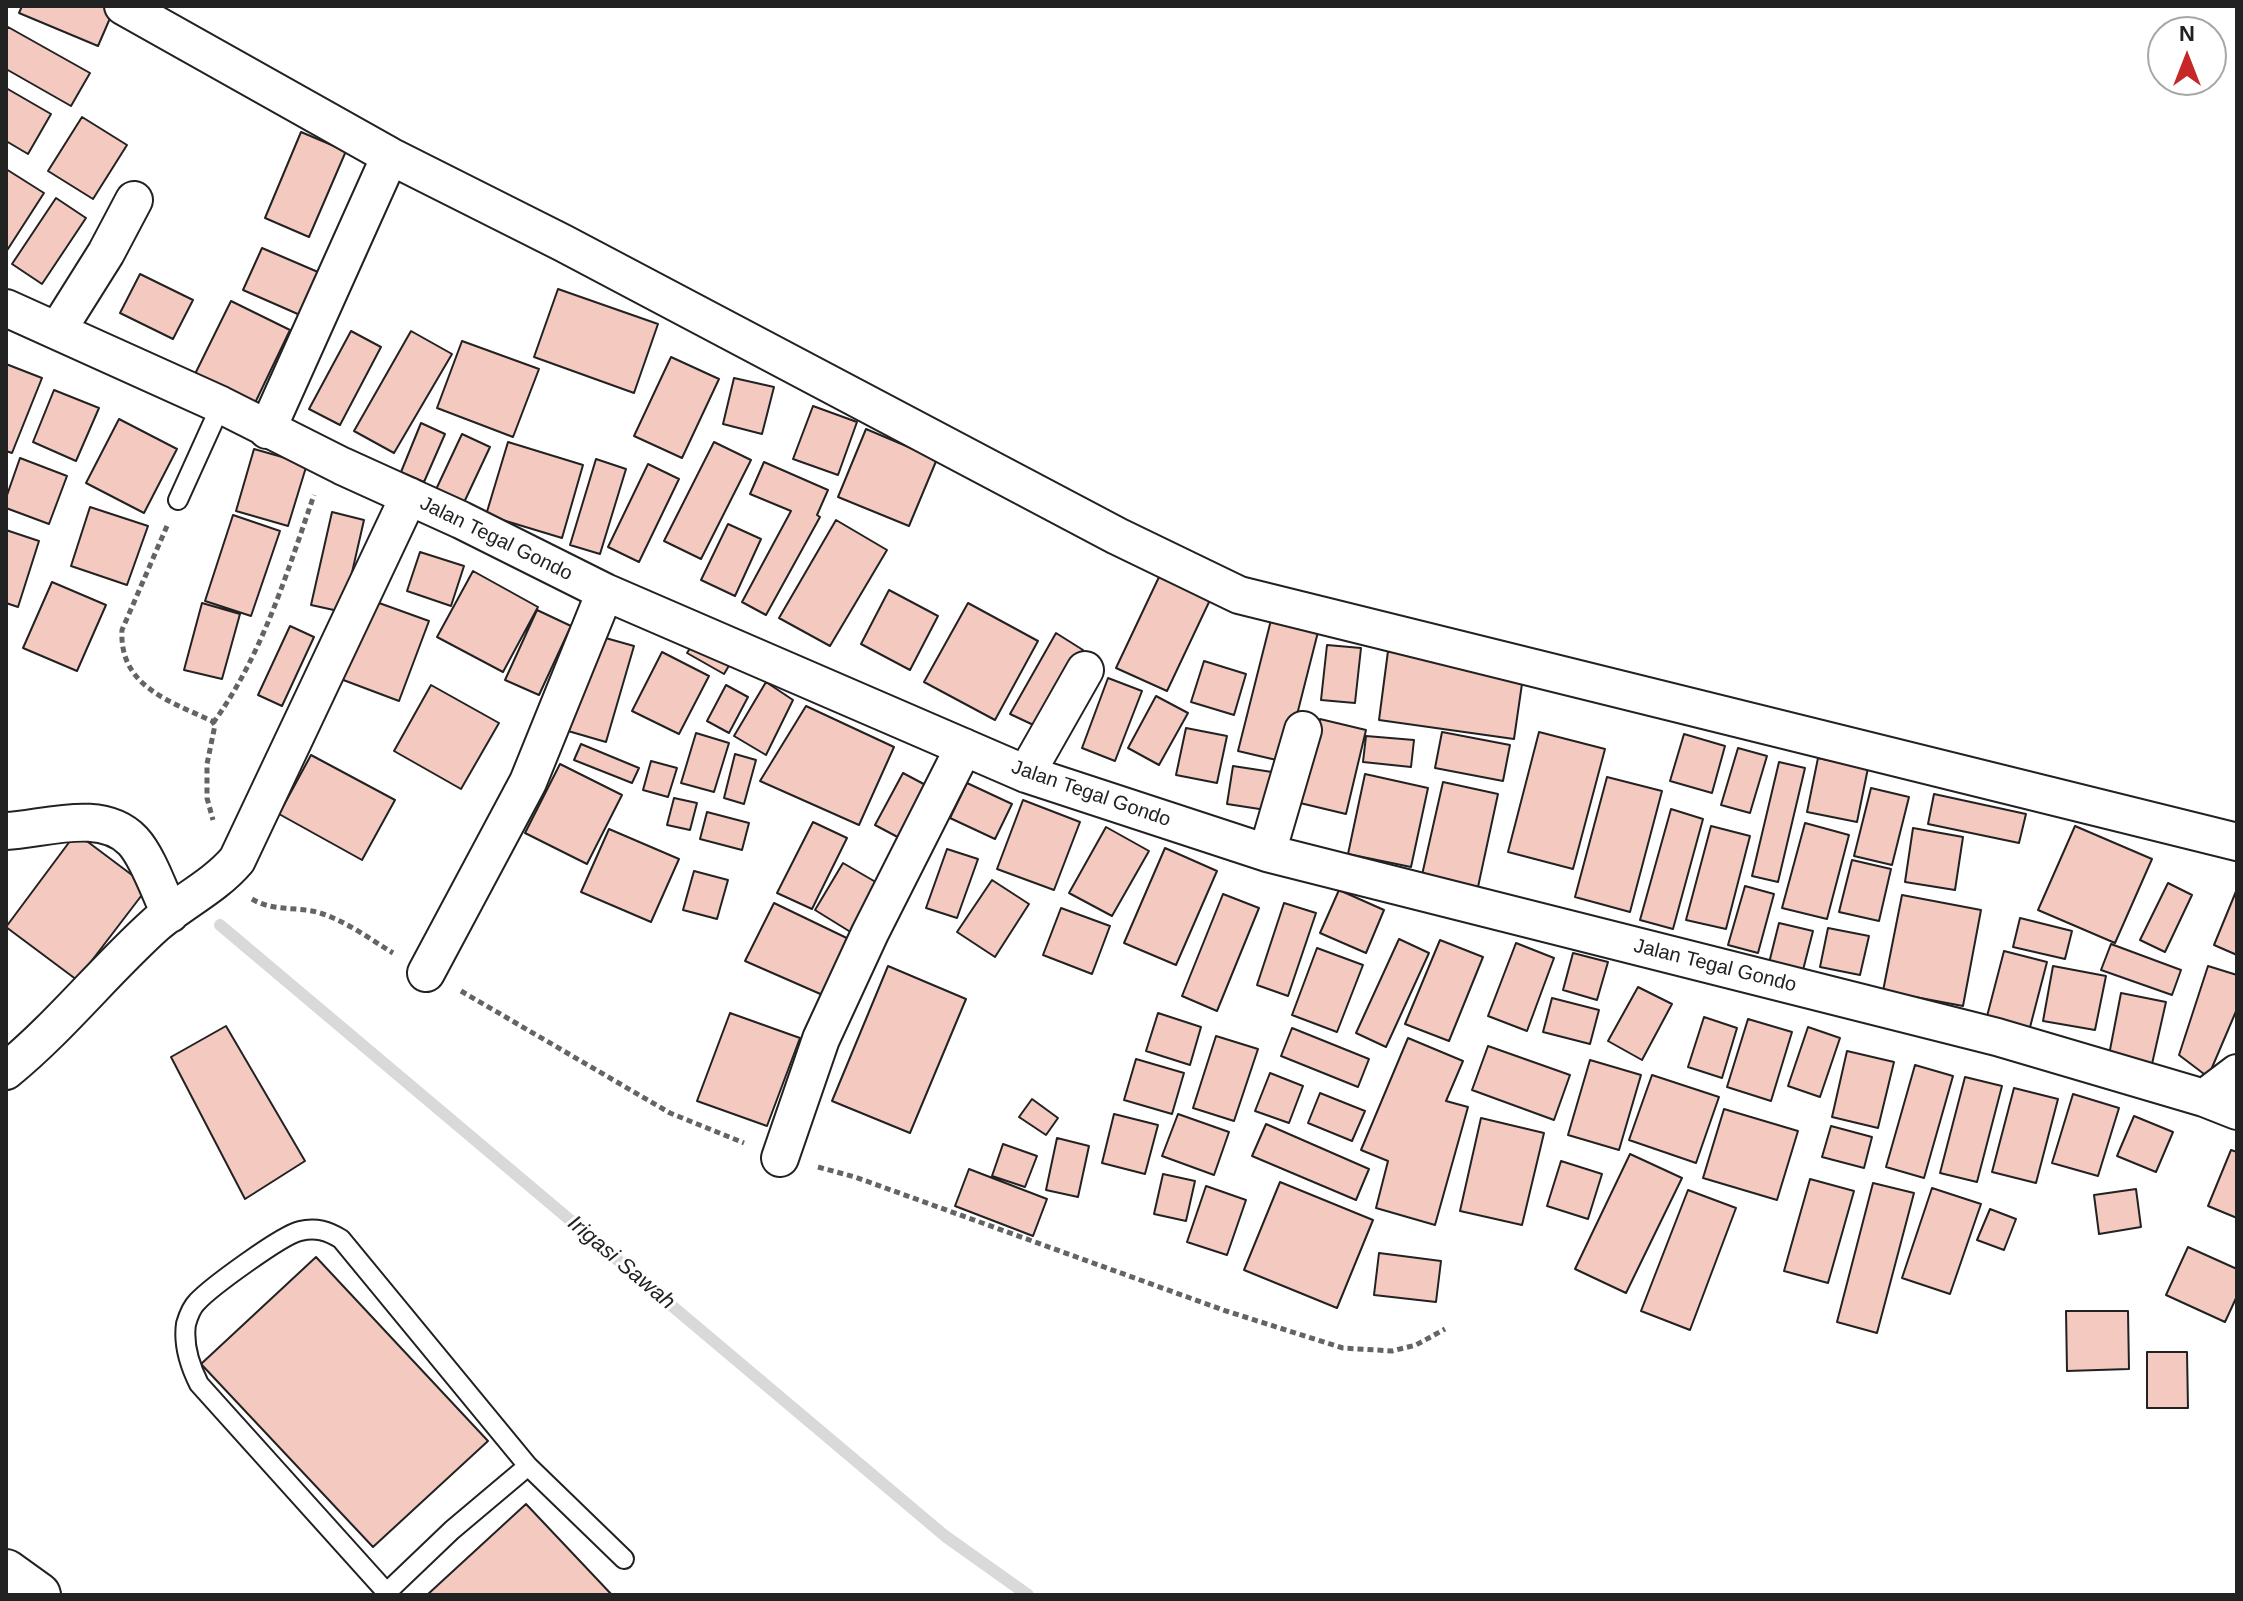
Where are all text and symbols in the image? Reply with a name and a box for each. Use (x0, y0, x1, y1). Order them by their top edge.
north arrow (2147, 16, 2227, 96)
text: N (2179, 21, 2195, 46)
street label: Jalan Tegal Gondo (416, 492, 576, 586)
street label: Jalan Tegal Gondo (1008, 756, 1174, 832)
street label: Jalan Tegal Gondo (1631, 934, 1799, 998)
water label: Irigasi Sawah (562, 1210, 680, 1316)

